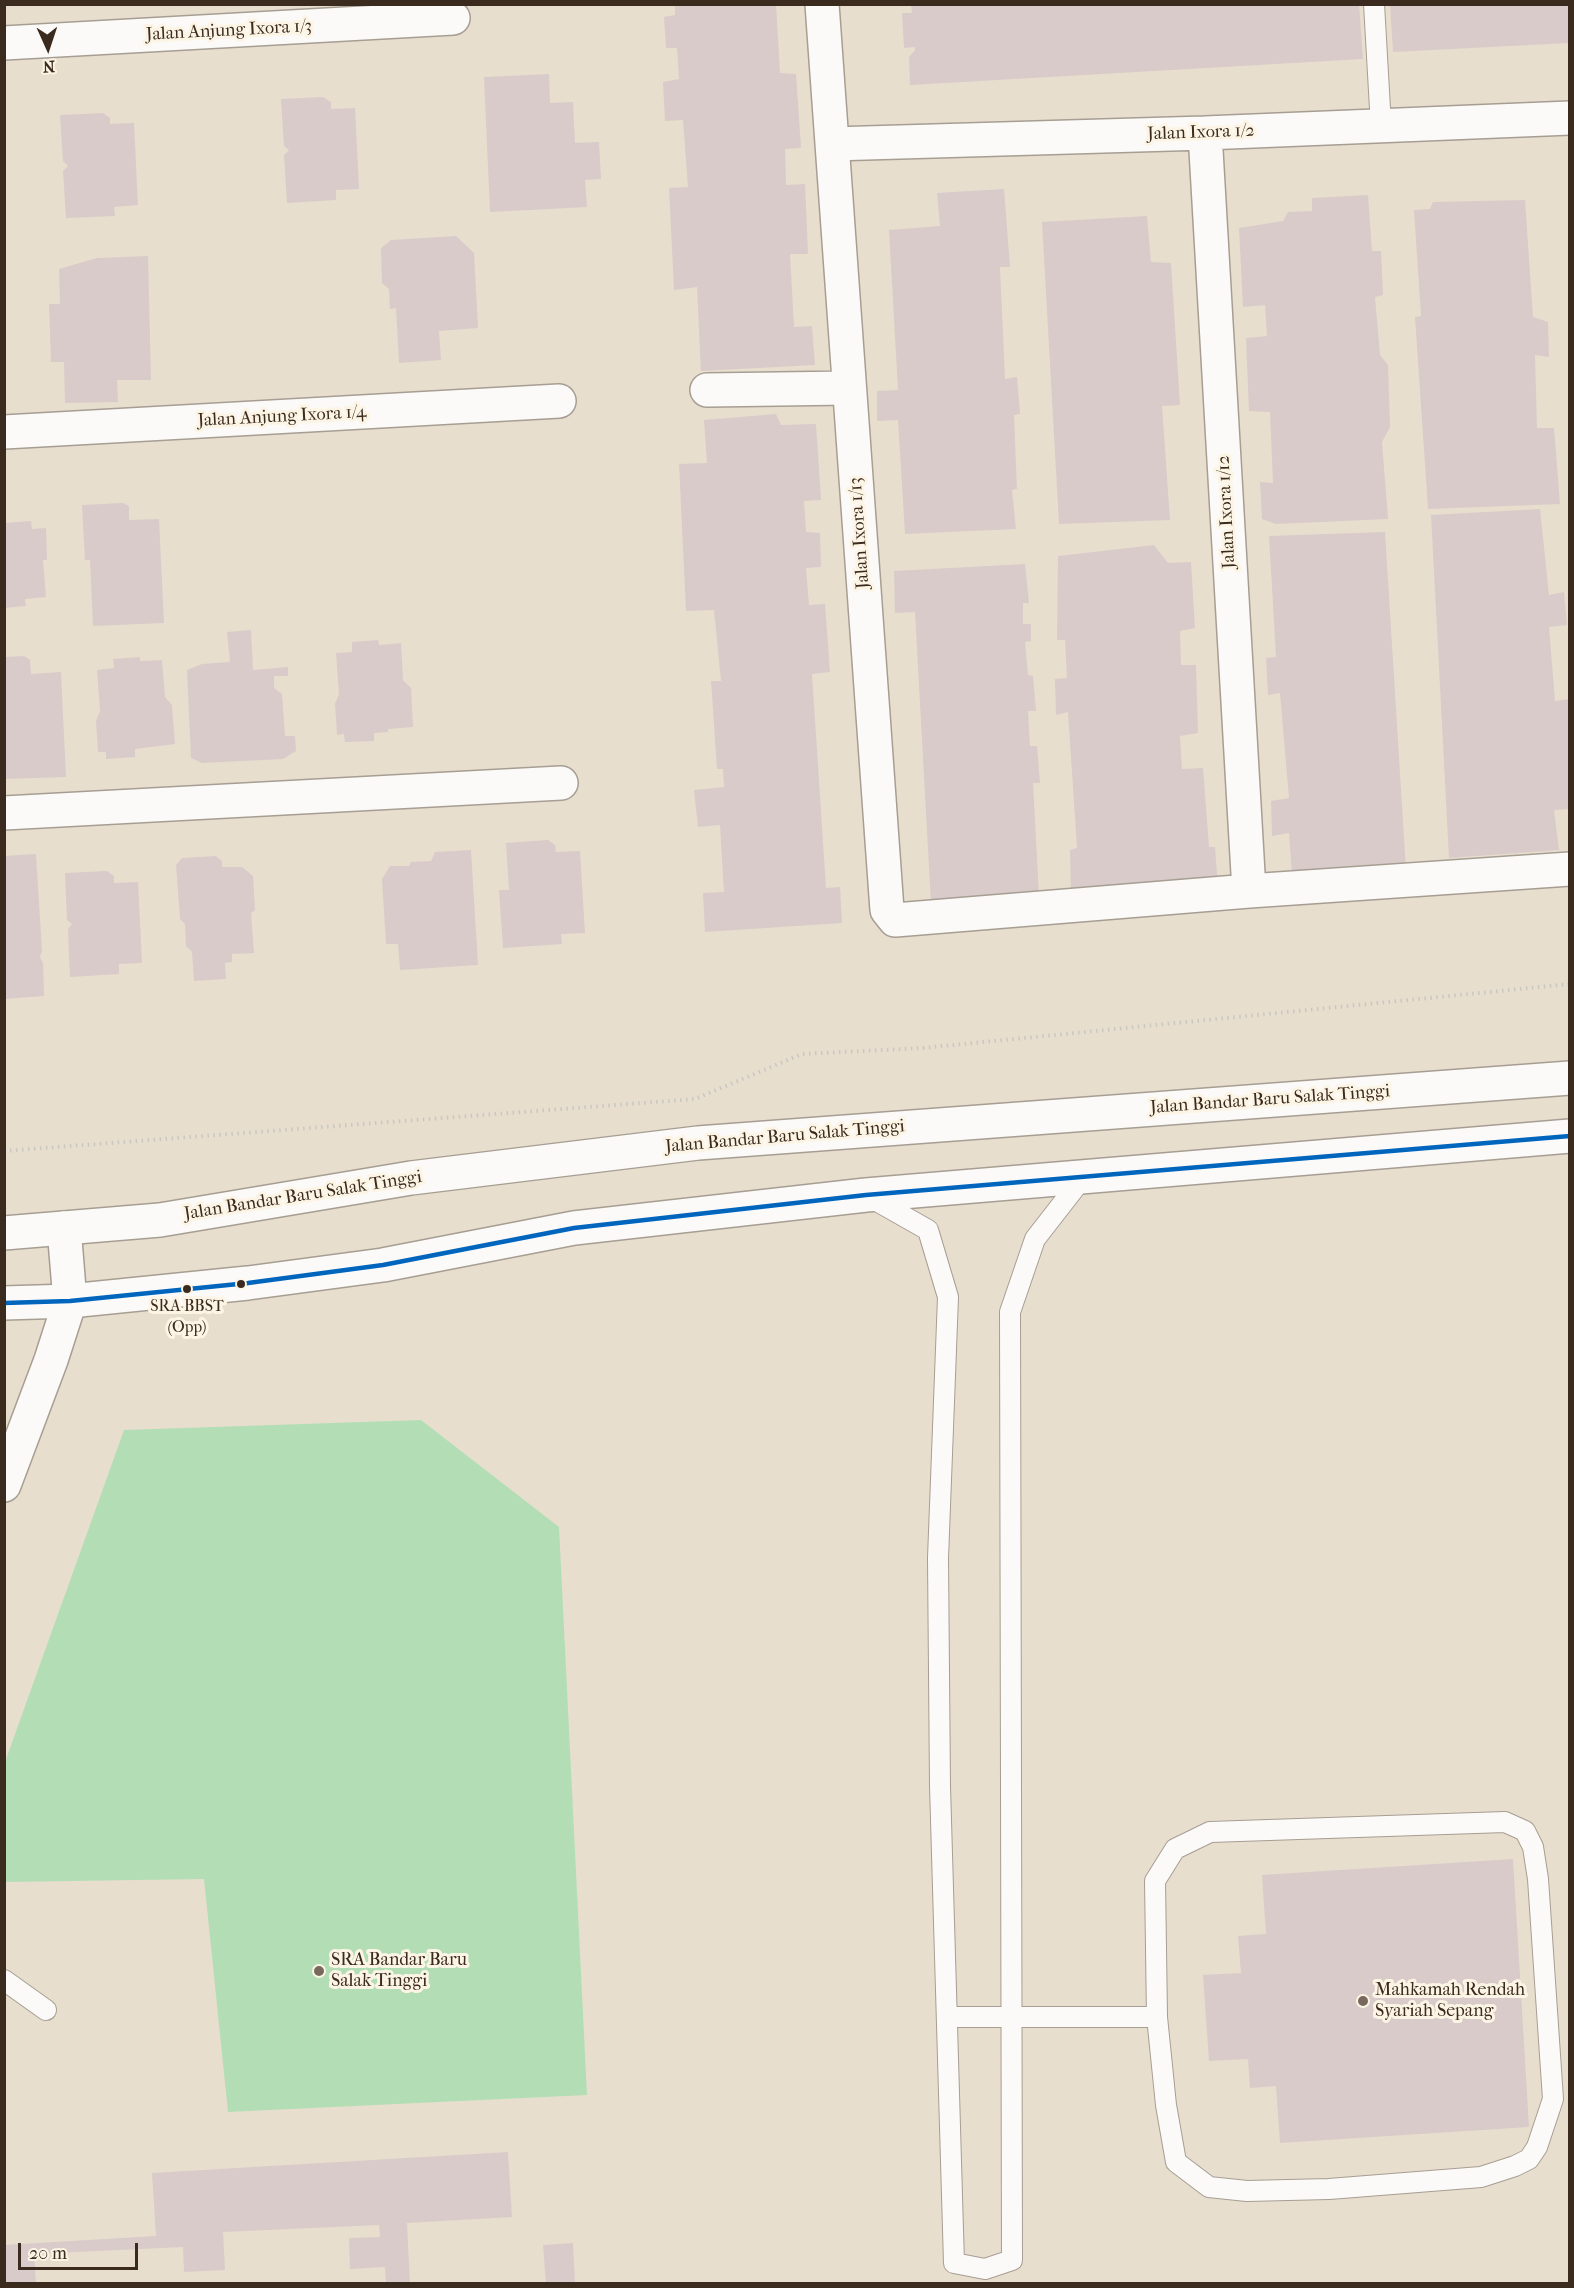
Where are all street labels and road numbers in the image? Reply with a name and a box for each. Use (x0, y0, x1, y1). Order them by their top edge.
street label: Jalan Anjung Ixora 1/3 (145, 16, 313, 46)
street label: Jalan Ixora 1/2 (1147, 120, 1255, 146)
street label: Jalan Anjung Ixora 1/4 (197, 402, 367, 432)
street label: Jalan Ixora 1/12 (1213, 455, 1241, 569)
street label: Jalan Ixora 1/13 (845, 476, 875, 590)
street label: Jalan Bandar Baru Salak Tinggi (1149, 1081, 1391, 1119)
street label: Jalan Bandar Baru Salak Tinggi (664, 1116, 906, 1158)
street label: Jalan Bandar Baru Salak Tinggi (183, 1167, 423, 1225)

